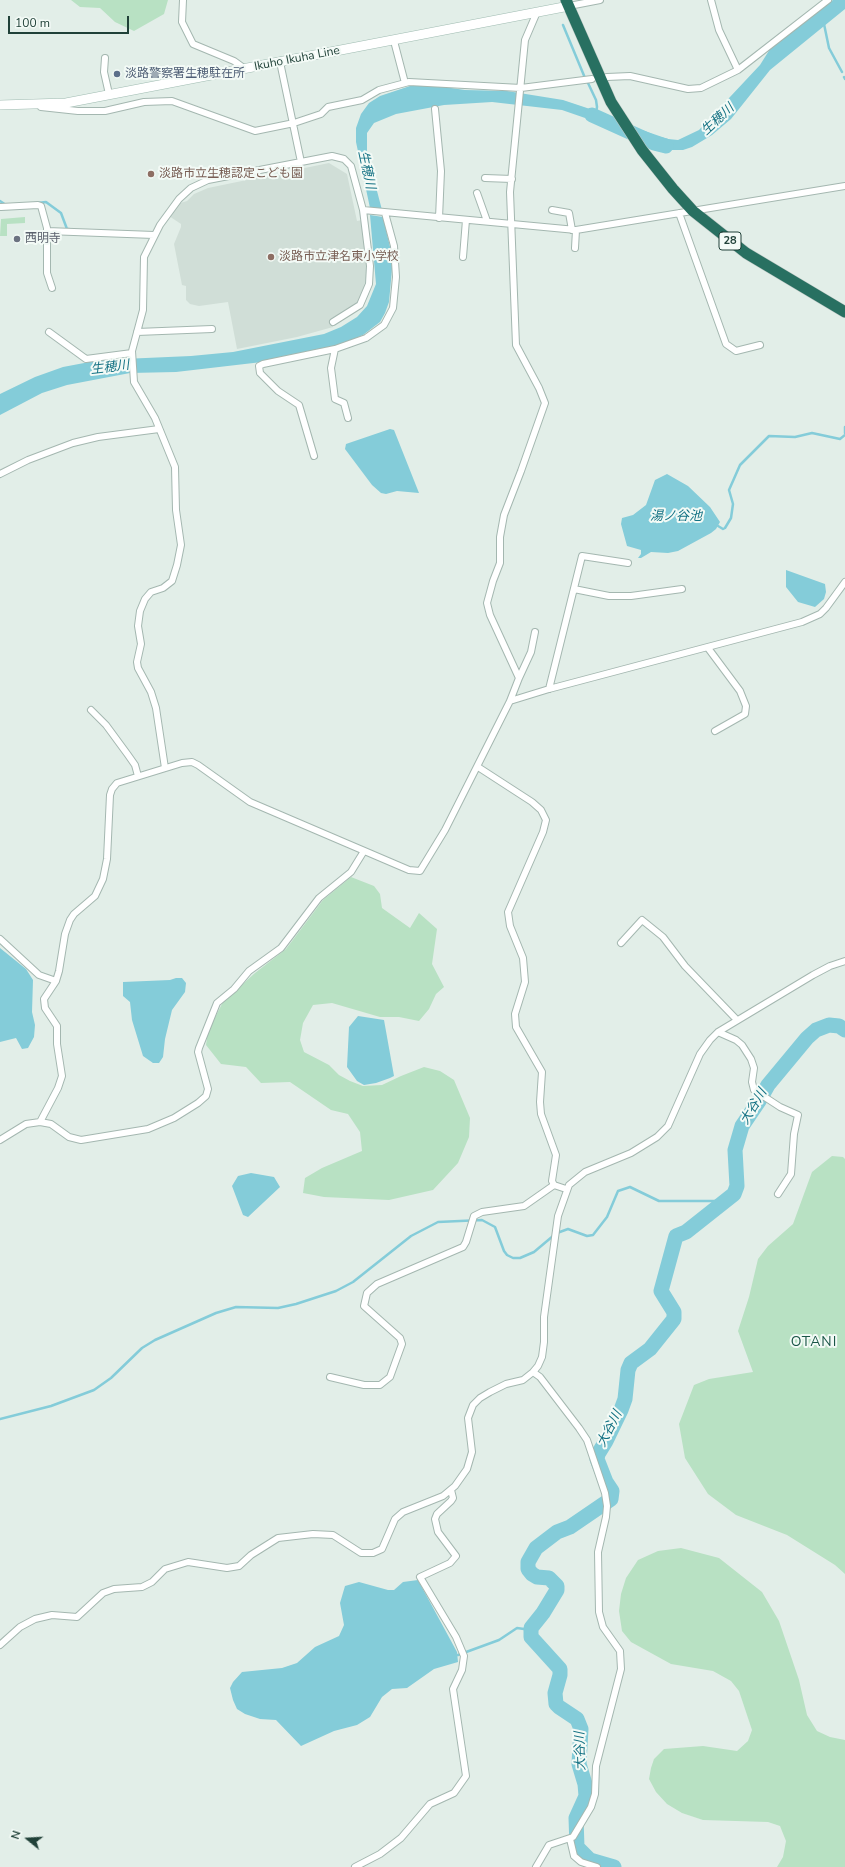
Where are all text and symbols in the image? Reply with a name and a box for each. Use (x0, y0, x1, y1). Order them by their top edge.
scale bar (10, 8, 131, 34)
text: 100 m (15, 15, 50, 31)
street label: Ikuho Ikuha Line (253, 44, 341, 74)
place label: 淡路警察署生穂駐在所 (125, 67, 245, 81)
marker: 淡路警察署生穂駐在所 (112, 69, 122, 79)
water label: 生穂川 (698, 101, 738, 139)
water label: 生穂川 (354, 149, 378, 191)
place label: 淡路市立生穂認定こども園 (159, 167, 303, 181)
marker: 淡路市立生穂認定こども園 (146, 169, 156, 179)
place label: 西明寺 (25, 232, 61, 246)
road number: 28 (719, 232, 741, 250)
marker: 西明寺 (12, 234, 22, 244)
place label: 淡路市立津名東小学校 (279, 250, 399, 264)
marker: 淡路市立津名東小学校 (266, 252, 276, 262)
water label: 生穂川 (90, 358, 130, 378)
water label: 湯ノ谷池 (650, 509, 702, 525)
water label: 大谷川 (737, 1086, 771, 1128)
district label: OTANI (791, 1335, 837, 1351)
water label: 大谷川 (594, 1408, 626, 1450)
water label: 大谷川 (573, 1731, 589, 1771)
north arrow (8, 1819, 48, 1859)
text: N (8, 1829, 25, 1841)

